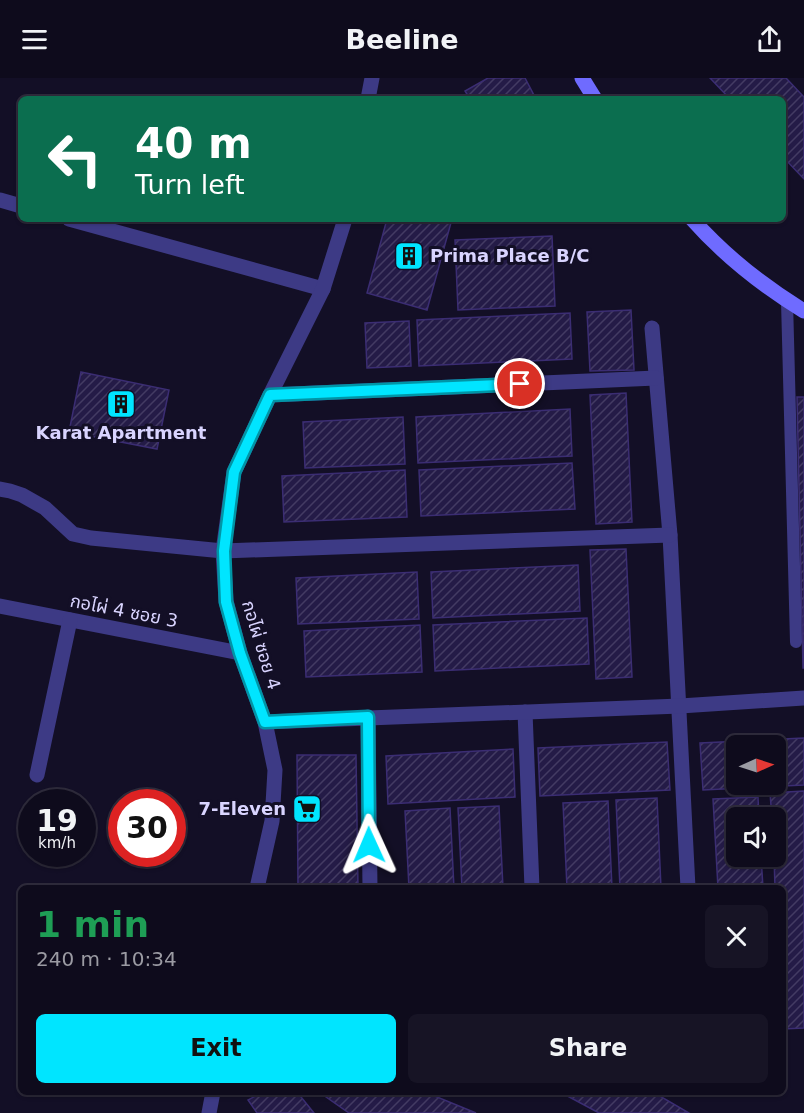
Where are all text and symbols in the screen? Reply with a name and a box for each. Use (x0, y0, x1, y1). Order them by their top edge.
icon: menu (18, 23, 51, 56)
icon: share (753, 23, 786, 56)
text: Beeline (345, 24, 459, 55)
text: 40 m (135, 119, 252, 168)
icon: left (36, 120, 114, 198)
text: Turn left (135, 169, 245, 200)
building icon: Prima Place B/C (393, 240, 425, 272)
place label: Prima Place B/C (430, 245, 590, 266)
pin (494, 358, 545, 409)
icon: arrive (503, 367, 536, 400)
building icon: Karat Apartment (105, 388, 137, 420)
place label: Karat Apartment (36, 422, 207, 443)
street label: กอไผ่ 4 ซอย 3 (68, 590, 180, 631)
street label: กอไผ่ ซอย 4 (238, 598, 285, 692)
north arrow (726, 735, 786, 795)
map controls (726, 735, 786, 867)
speed limit sign: 30 (108, 789, 186, 867)
supermarket icon: 7-Eleven (291, 793, 323, 825)
place label: 7-Eleven (199, 798, 286, 819)
text: 19 (36, 803, 78, 838)
button: sound (726, 807, 786, 867)
position arrow (337, 813, 401, 877)
text: km/h (38, 834, 76, 852)
text: 1 min (36, 904, 149, 945)
button: close (705, 905, 768, 968)
text: 240 m · 10:34 (36, 947, 177, 971)
button: Exit (36, 1014, 396, 1083)
button: Share (408, 1014, 768, 1083)

